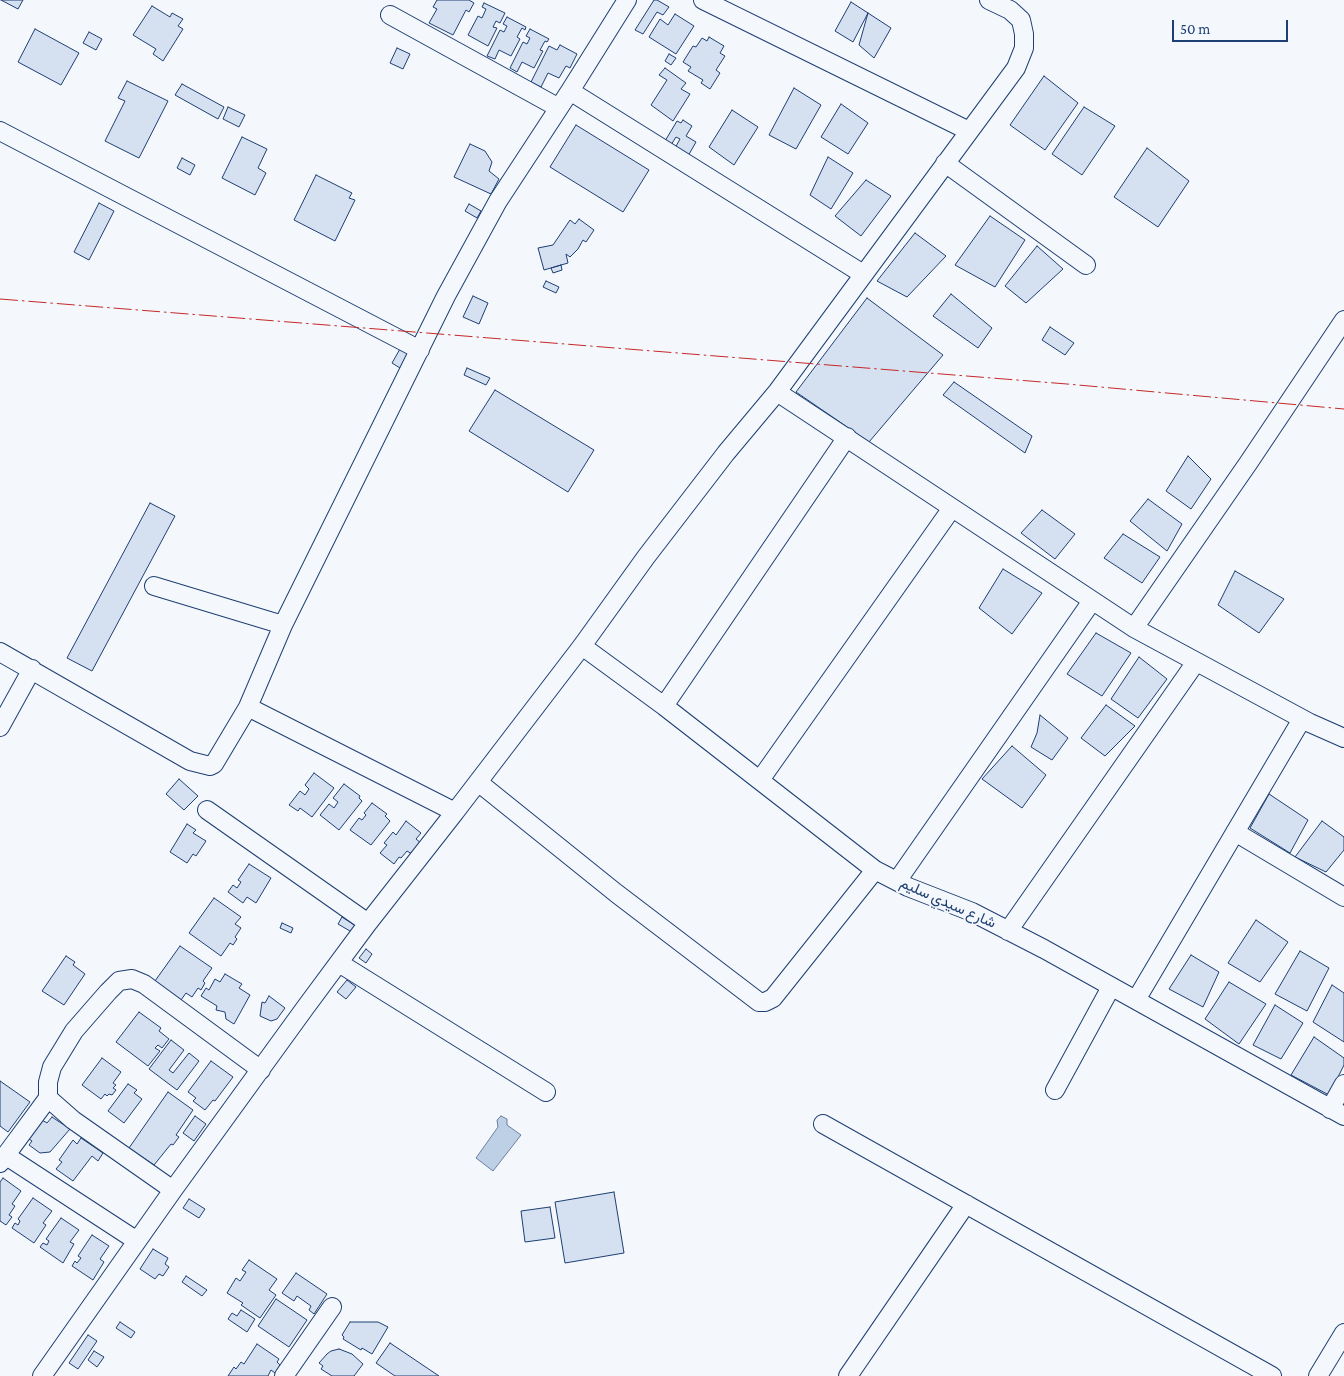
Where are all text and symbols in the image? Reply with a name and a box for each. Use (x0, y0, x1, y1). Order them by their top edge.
scale bar (1174, 10, 1290, 42)
text: 50 m (1180, 21, 1210, 37)
street label: شارع سيدي سليم (897, 874, 999, 932)

